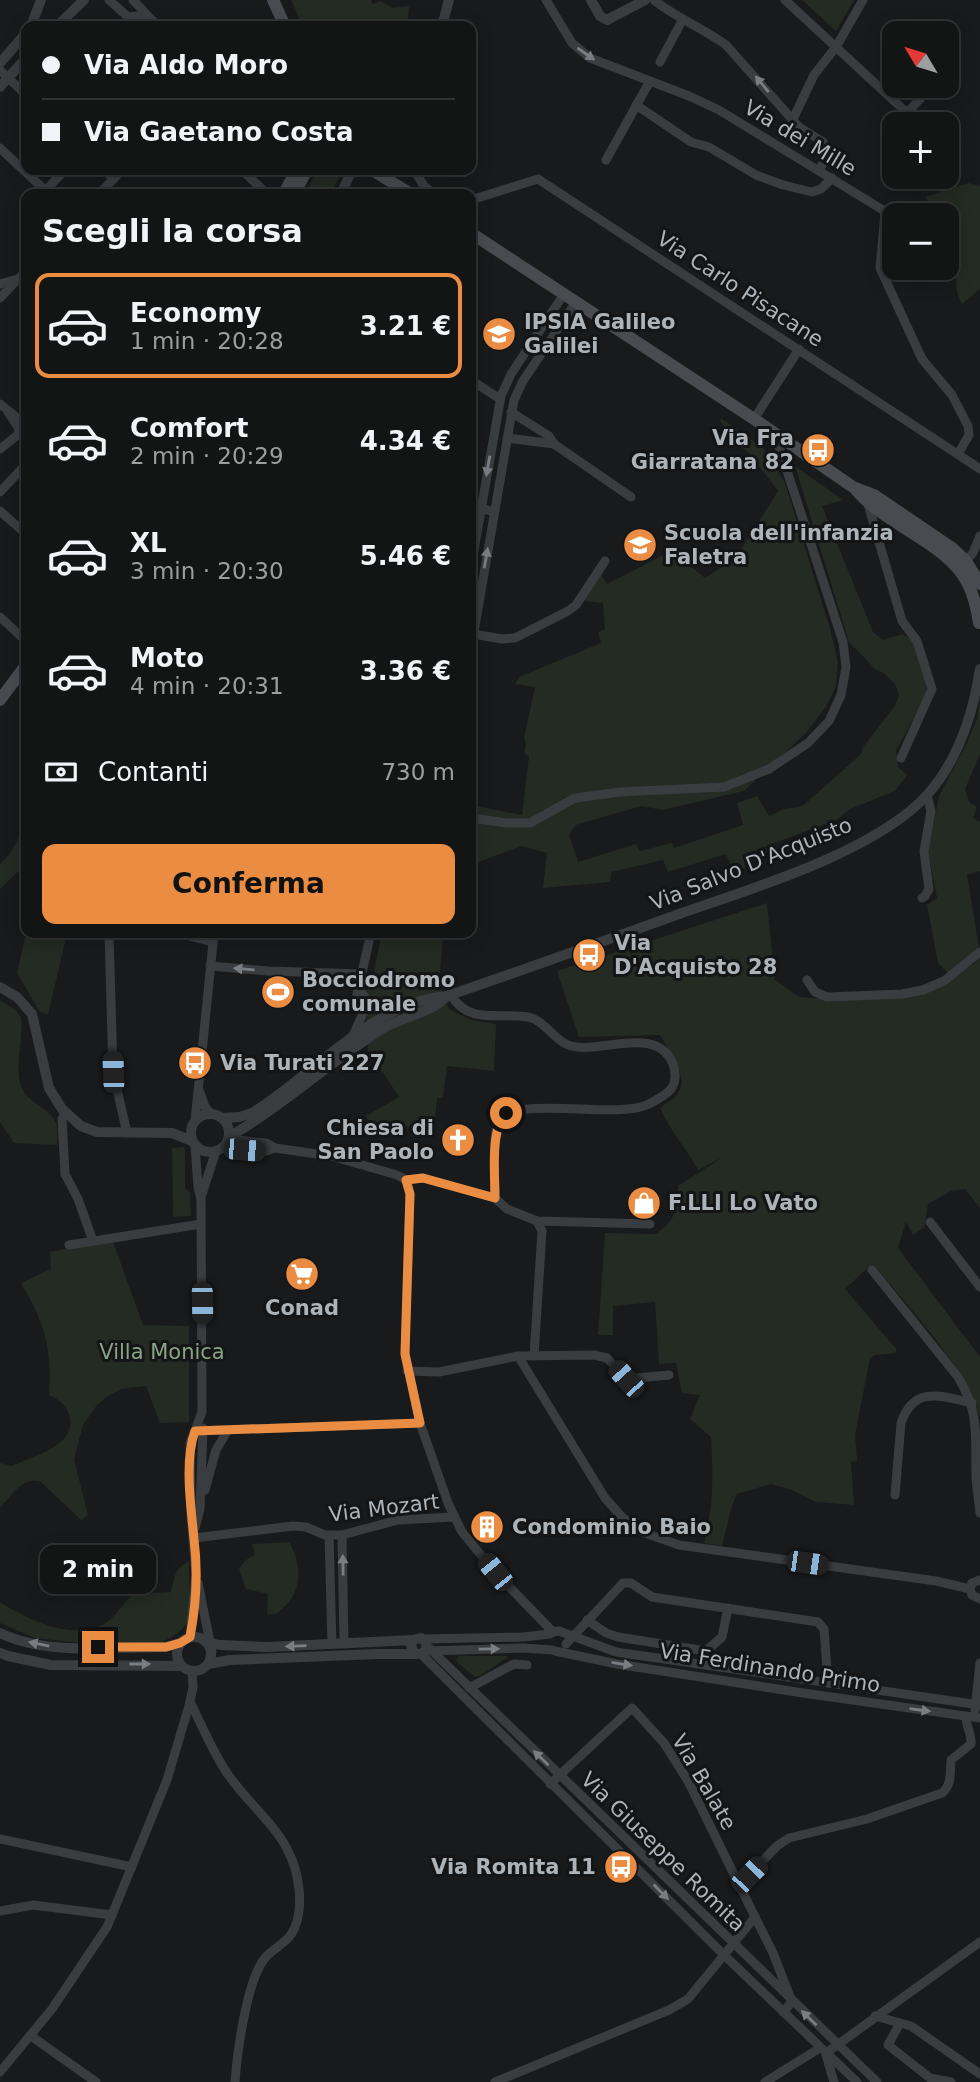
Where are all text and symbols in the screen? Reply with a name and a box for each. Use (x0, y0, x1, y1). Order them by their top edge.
north arrow (882, 21, 959, 98)
map controls (882, 21, 959, 280)
one-way arrow (577, 47, 596, 61)
text: Via Aldo Moro (84, 50, 288, 80)
one-way arrow (755, 75, 770, 92)
street label: Via dei Mille (740, 95, 860, 181)
button: + (882, 112, 959, 189)
text: Via Gaetano Costa (84, 117, 353, 147)
button: − (882, 203, 959, 280)
text: Scegli la corsa (42, 212, 303, 250)
street label: Via Carlo Pisacane (652, 226, 828, 352)
icon: car (46, 294, 109, 357)
text: Economy (130, 298, 261, 328)
place label: IPSIA Galileo Galilei (524, 310, 675, 358)
text: 3.21 € (360, 311, 451, 341)
school or university icon: IPSIA Galileo Galilei (480, 315, 518, 353)
text: 1 min · 20:28 (130, 328, 284, 354)
icon: car (46, 409, 109, 472)
text: Comfort (130, 413, 248, 443)
text: 4.34 € (360, 426, 451, 456)
place label: Via Fra Giarratana 82 (631, 426, 794, 474)
bus stop icon: Via Fra Giarratana 82 (799, 431, 837, 469)
text: 2 min · 20:29 (130, 443, 284, 469)
one-way arrow (482, 455, 493, 477)
place label: Scuola dell'infanzia Faletra (664, 521, 894, 569)
icon: car (46, 524, 109, 587)
school or university icon: Scuola dell'infanzia Faletra (621, 526, 659, 564)
text: XL (130, 528, 167, 558)
text: 5.46 € (360, 541, 451, 571)
one-way arrow (481, 547, 492, 569)
text: 3 min · 20:30 (130, 558, 284, 584)
icon: car (46, 639, 109, 702)
text: Moto (130, 643, 204, 673)
text: 3.36 € (360, 656, 451, 686)
text: 4 min · 20:31 (130, 673, 284, 699)
icon: cash (42, 753, 80, 791)
text: Contanti (98, 757, 209, 787)
text: 730 m (381, 759, 455, 785)
street label: Via Salvo D'Acquisto (647, 813, 855, 915)
button: Conferma (42, 844, 455, 924)
place label: Via D'Acquisto 28 (614, 931, 777, 979)
bus stop icon: Via D'Acquisto 28 (570, 936, 608, 974)
one-way arrow (233, 963, 255, 974)
place label: Bocciodromo comunale (302, 968, 455, 1016)
sports icon: Bocciodromo comunale (259, 973, 297, 1011)
bus stop icon: Via Turati 227 (176, 1044, 214, 1082)
car (102, 1051, 125, 1093)
place label: Via Turati 227 (220, 1051, 384, 1075)
route start (490, 1097, 522, 1129)
place label: Chiesa di San Paolo (317, 1116, 434, 1164)
church icon: Chiesa di San Paolo (439, 1121, 477, 1159)
car (223, 1138, 266, 1162)
shop icon: F.LLI Lo Vato (625, 1184, 663, 1222)
place label: F.LLI Lo Vato (668, 1191, 818, 1215)
supermarket icon: Conad (283, 1255, 321, 1293)
car (192, 1282, 213, 1324)
place label: Conad (265, 1296, 339, 1320)
park label: Villa Monica (99, 1340, 225, 1364)
car (605, 1356, 648, 1402)
street label: Via Mozart (327, 1489, 441, 1527)
building icon: Condominio Baio (468, 1508, 506, 1546)
place label: Condominio Baio (512, 1515, 711, 1539)
callout: 2 min (40, 1546, 156, 1594)
car (474, 1549, 517, 1595)
car (785, 1550, 830, 1576)
one-way arrow (337, 1554, 348, 1576)
text: 2 min (62, 1556, 134, 1582)
route end (82, 1631, 114, 1663)
one-way arrow (28, 1639, 50, 1650)
street label: Via Ferdinando Primo (658, 1639, 882, 1697)
one-way arrow (285, 1640, 307, 1651)
one-way arrow (478, 1643, 500, 1654)
one-way arrow (129, 1659, 151, 1670)
one-way arrow (611, 1659, 633, 1670)
one-way arrow (909, 1705, 931, 1716)
street label: Via Balate (667, 1730, 741, 1834)
one-way arrow (532, 1749, 549, 1766)
street label: Via Giuseppe Romita (576, 1767, 750, 1937)
bus stop icon: Via Romita 11 (602, 1848, 640, 1886)
car (727, 1853, 772, 1897)
place label: Via Romita 11 (431, 1855, 596, 1879)
one-way arrow (652, 1884, 669, 1901)
one-way arrow (801, 2010, 818, 2027)

